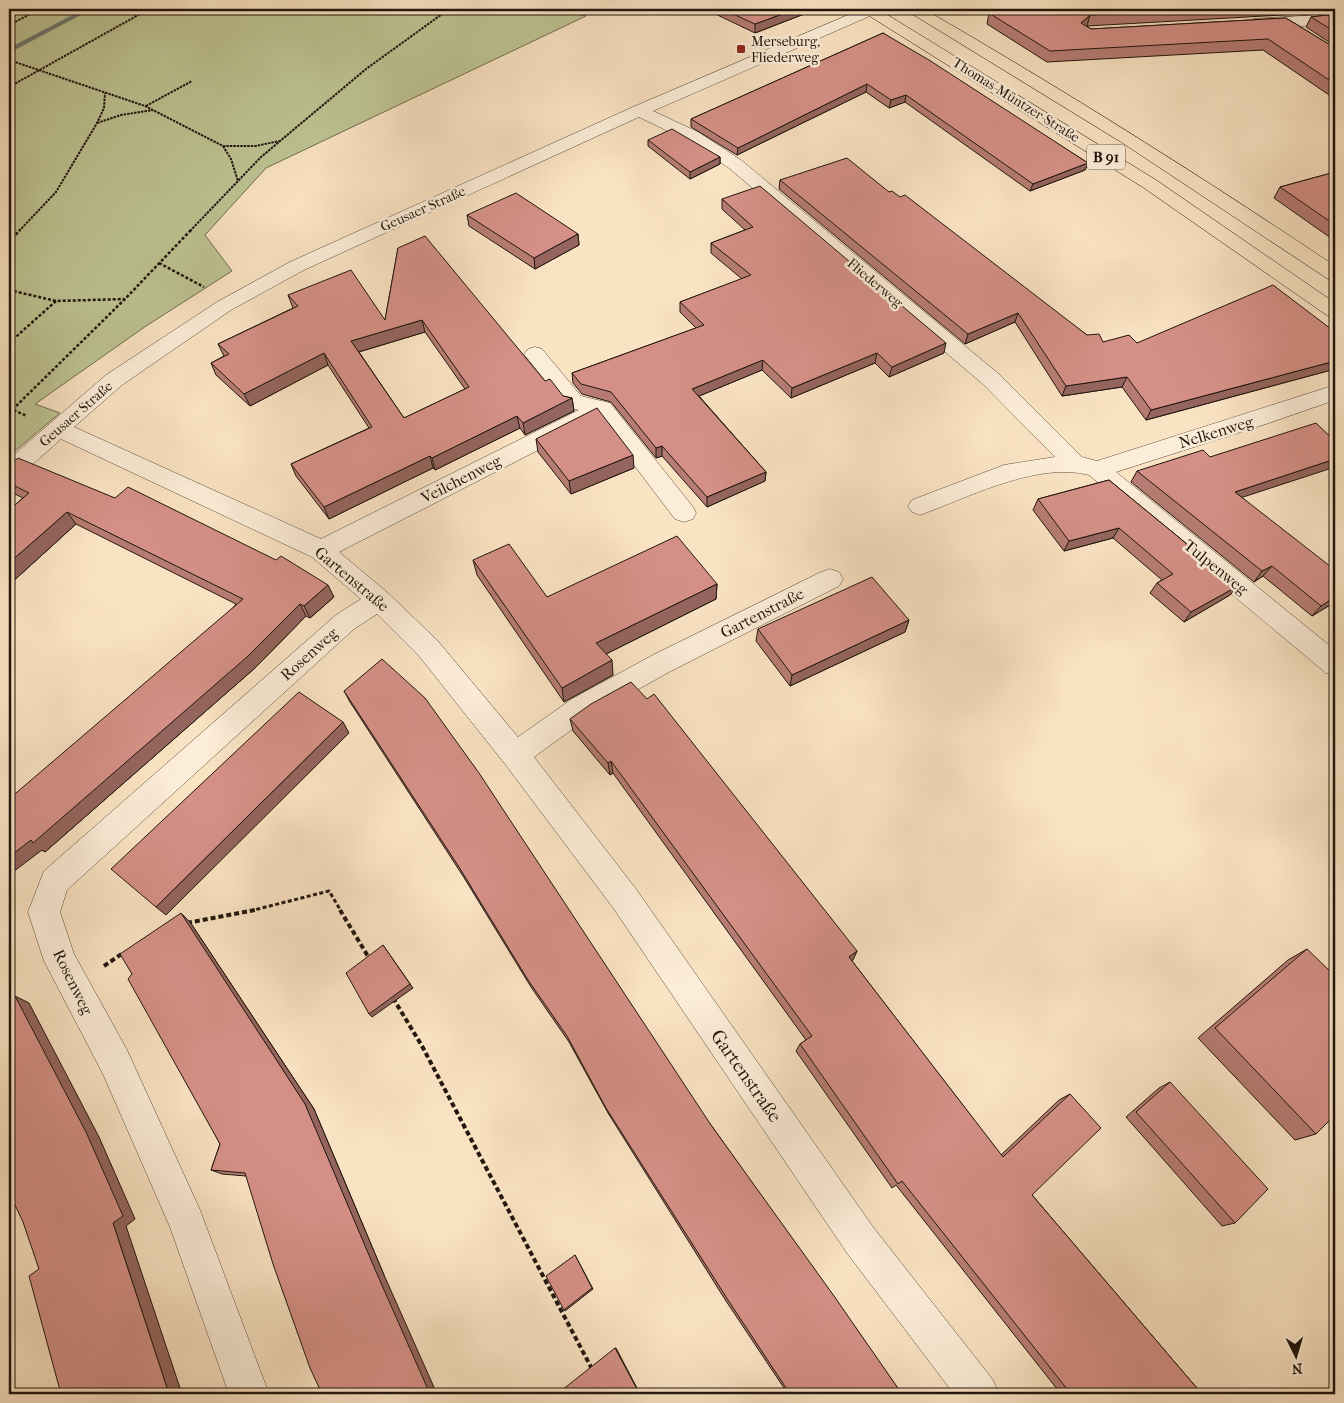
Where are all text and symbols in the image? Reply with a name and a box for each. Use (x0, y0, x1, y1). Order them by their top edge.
place label: Merseburg, Fliederweg (751, 33, 820, 66)
marker: Merseburg, Fliederweg (735, 43, 747, 55)
street label: Thomas-Müntzer-Straße (949, 54, 1083, 146)
road number: B 91 (1087, 144, 1125, 170)
street label: Geusaer Straße (378, 183, 468, 235)
street label: Fliederweg (844, 255, 907, 312)
street label: Geusaer Straße (36, 378, 116, 450)
street label: Nelkenweg (1176, 412, 1256, 452)
street label: Veilchenweg (417, 451, 505, 508)
street label: Tulpenweg (1180, 535, 1252, 599)
street label: Gartenstraße (311, 542, 393, 616)
street label: Gartenstraße (717, 584, 807, 642)
street label: Rosenweg (276, 623, 342, 685)
street label: Rosenweg (49, 946, 97, 1018)
street label: Gartenstraße (706, 1025, 786, 1127)
north arrow (1272, 1330, 1322, 1380)
text: N (1291, 1360, 1303, 1377)

